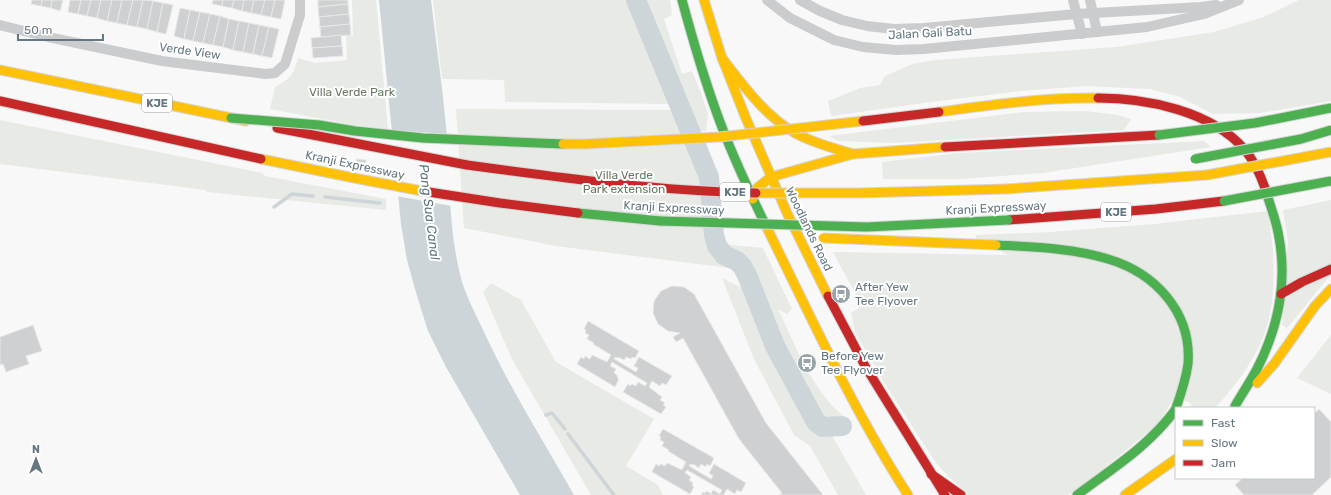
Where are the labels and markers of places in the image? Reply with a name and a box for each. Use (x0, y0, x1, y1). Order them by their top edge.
place label: After Yew Tee Flyover (855, 280, 918, 308)
bus stop icon: After Yew Tee Flyover (830, 283, 852, 305)
place label: Before Yew Tee Flyover (821, 349, 884, 377)
bus stop icon: Before Yew Tee Flyover (796, 352, 818, 374)

